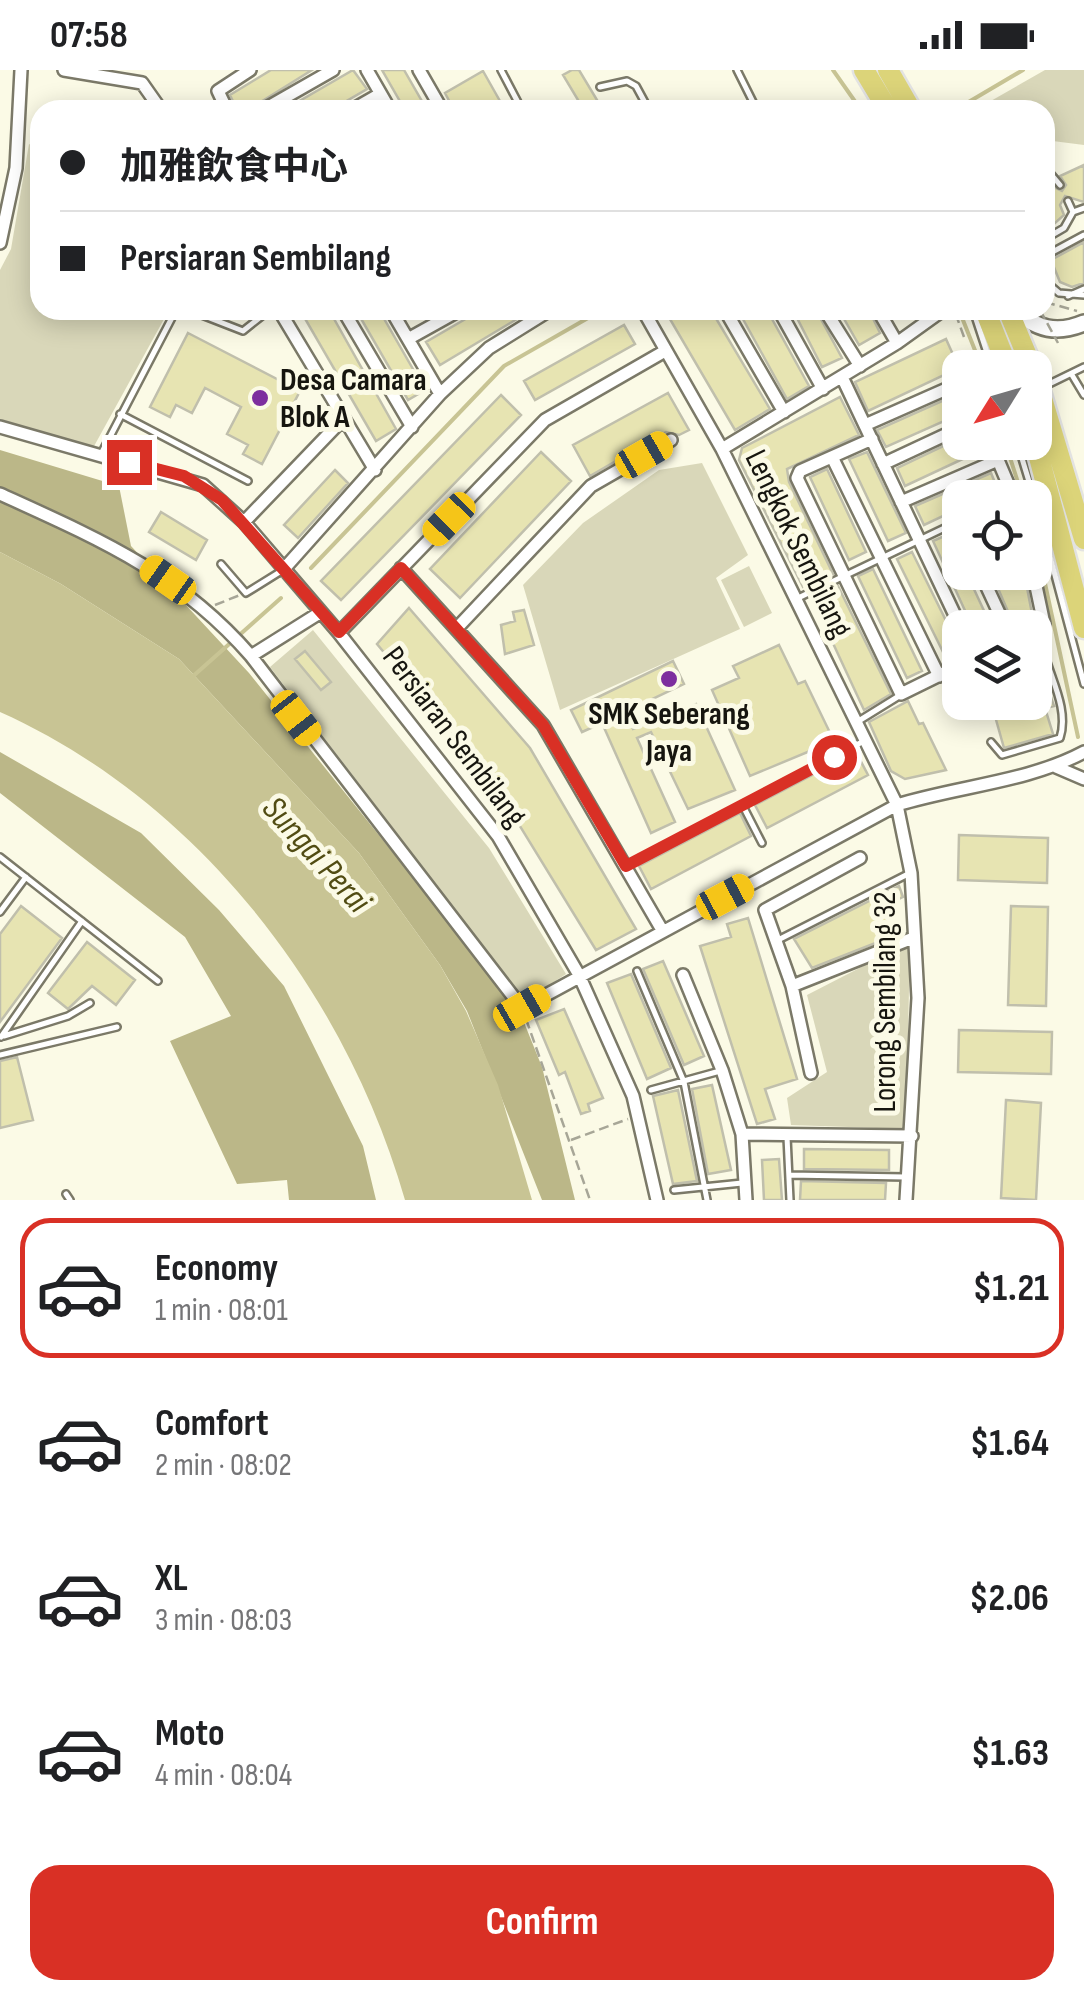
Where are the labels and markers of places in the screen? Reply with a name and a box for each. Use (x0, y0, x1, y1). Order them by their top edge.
place label: Desa Camara Blok A (280, 361, 427, 437)
marker: Desa Camara Blok A (249, 387, 271, 409)
marker: SMK Seberang Jaya (658, 668, 680, 690)
place label: SMK Seberang Jaya (588, 695, 750, 771)

